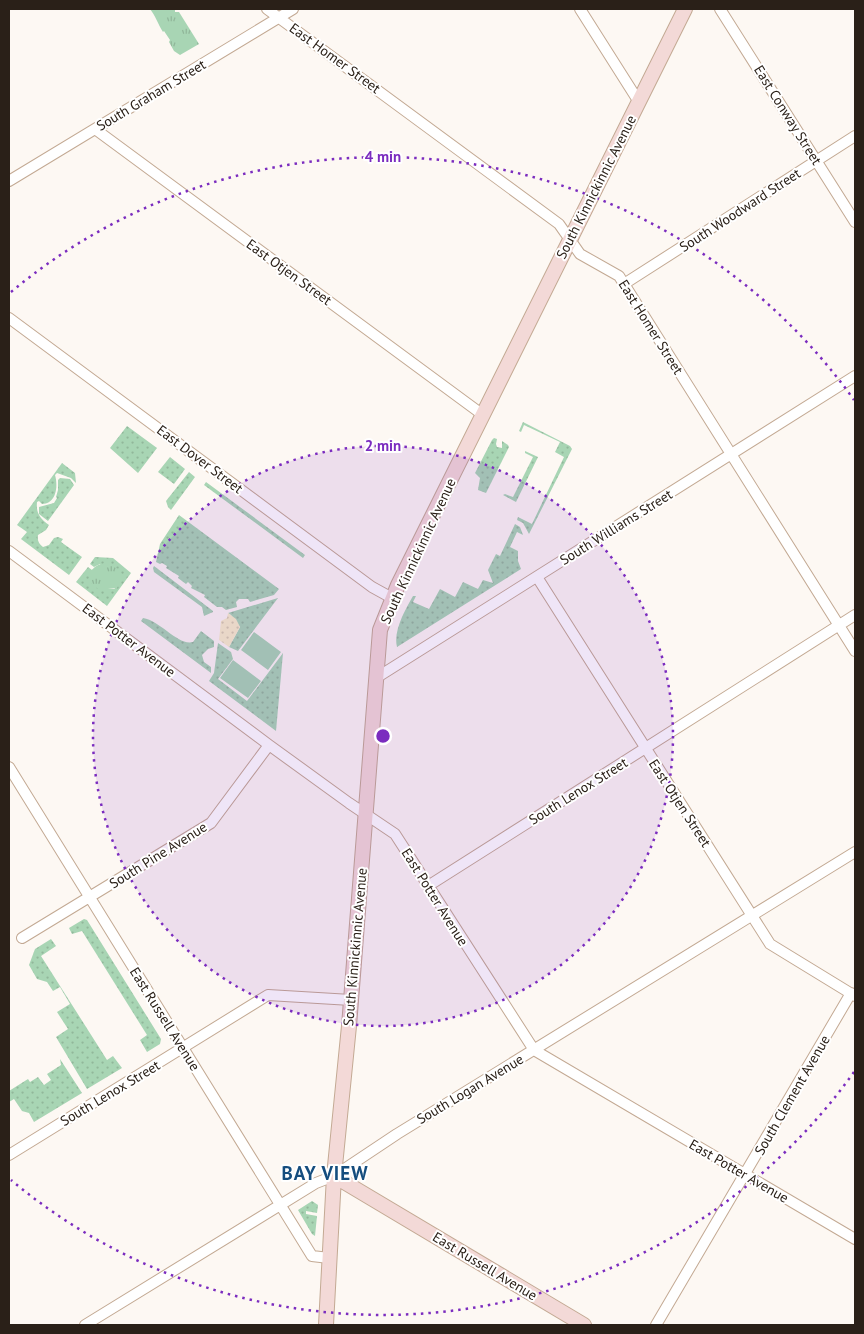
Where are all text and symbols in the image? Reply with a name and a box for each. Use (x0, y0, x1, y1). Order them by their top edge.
street label: East Homer Street (286, 19, 384, 97)
street label: South Graham Street (93, 55, 209, 135)
street label: East Conway Street (750, 62, 826, 168)
street label: South Kinnickinnic Avenue (552, 112, 640, 262)
text: 4 min (365, 147, 401, 166)
street label: South Woodward Street (676, 164, 804, 256)
street label: East Otjen Street (243, 235, 335, 309)
street label: East Homer Street (615, 276, 688, 378)
street label: East Dover Street (153, 421, 247, 497)
text: 2 min (365, 436, 401, 455)
street label: South Kinnickinnic Avenue (376, 475, 460, 627)
street label: South Williams Street (556, 485, 676, 569)
street label: East Potter Avenue (79, 599, 179, 681)
centre of rings (374, 727, 392, 745)
street label: South Lenox Street (525, 753, 631, 829)
street label: East Otjen Street (645, 756, 715, 851)
street label: South Pine Avenue (106, 818, 210, 892)
street label: East Potter Avenue (398, 845, 472, 949)
street label: South Kinnickinnic Avenue (339, 867, 371, 1027)
street label: East Russell Avenue (126, 964, 204, 1074)
street label: South Clement Avenue (750, 1032, 834, 1158)
street label: South Logan Avenue (413, 1050, 527, 1128)
street label: South Lenox Street (57, 1056, 163, 1130)
street label: East Potter Avenue (686, 1135, 792, 1207)
district label: BAY VIEW (281, 1161, 369, 1185)
street label: East Russell Avenue (430, 1228, 540, 1304)

